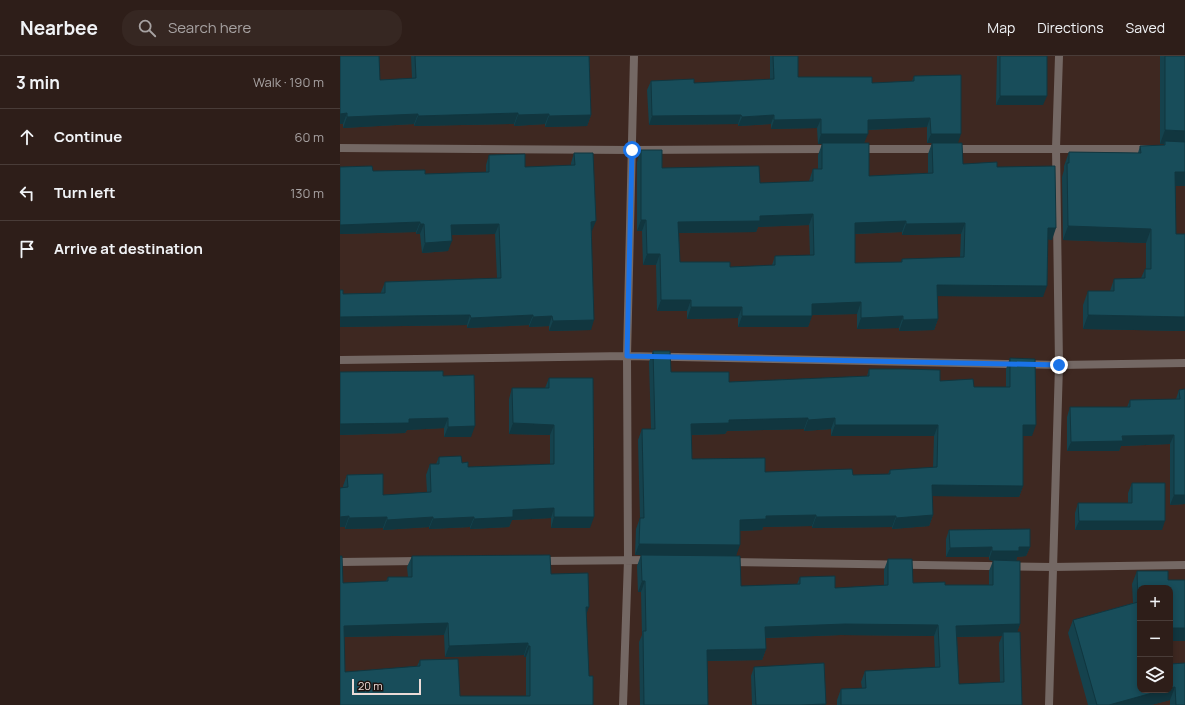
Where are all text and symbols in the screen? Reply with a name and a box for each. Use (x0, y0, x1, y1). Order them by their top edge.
search box (122, 10, 402, 46)
text: Nearbee (20, 15, 98, 41)
icon: search (136, 17, 158, 39)
text: Search here (168, 17, 251, 38)
text: Map (987, 18, 1015, 37)
text: Directions (1037, 18, 1104, 37)
text: Saved (1126, 18, 1165, 37)
text: 3 min (16, 71, 60, 94)
text: Walk · 190 m (253, 73, 324, 91)
icon: ahead (16, 126, 38, 148)
text: Continue (54, 126, 122, 147)
text: 60 m (294, 128, 324, 146)
route start (623, 141, 641, 159)
icon: left (16, 182, 38, 204)
text: Turn left (54, 182, 116, 203)
text: 130 m (290, 184, 324, 202)
icon: arrive (16, 238, 38, 260)
text: Arrive at destination (54, 238, 203, 259)
route end (1050, 356, 1068, 374)
map controls (1137, 585, 1173, 693)
button: + (1137, 585, 1173, 621)
button: − (1137, 621, 1173, 657)
button: layers (1137, 657, 1173, 693)
scale bar (352, 677, 421, 696)
text: 20 m (358, 678, 383, 693)

